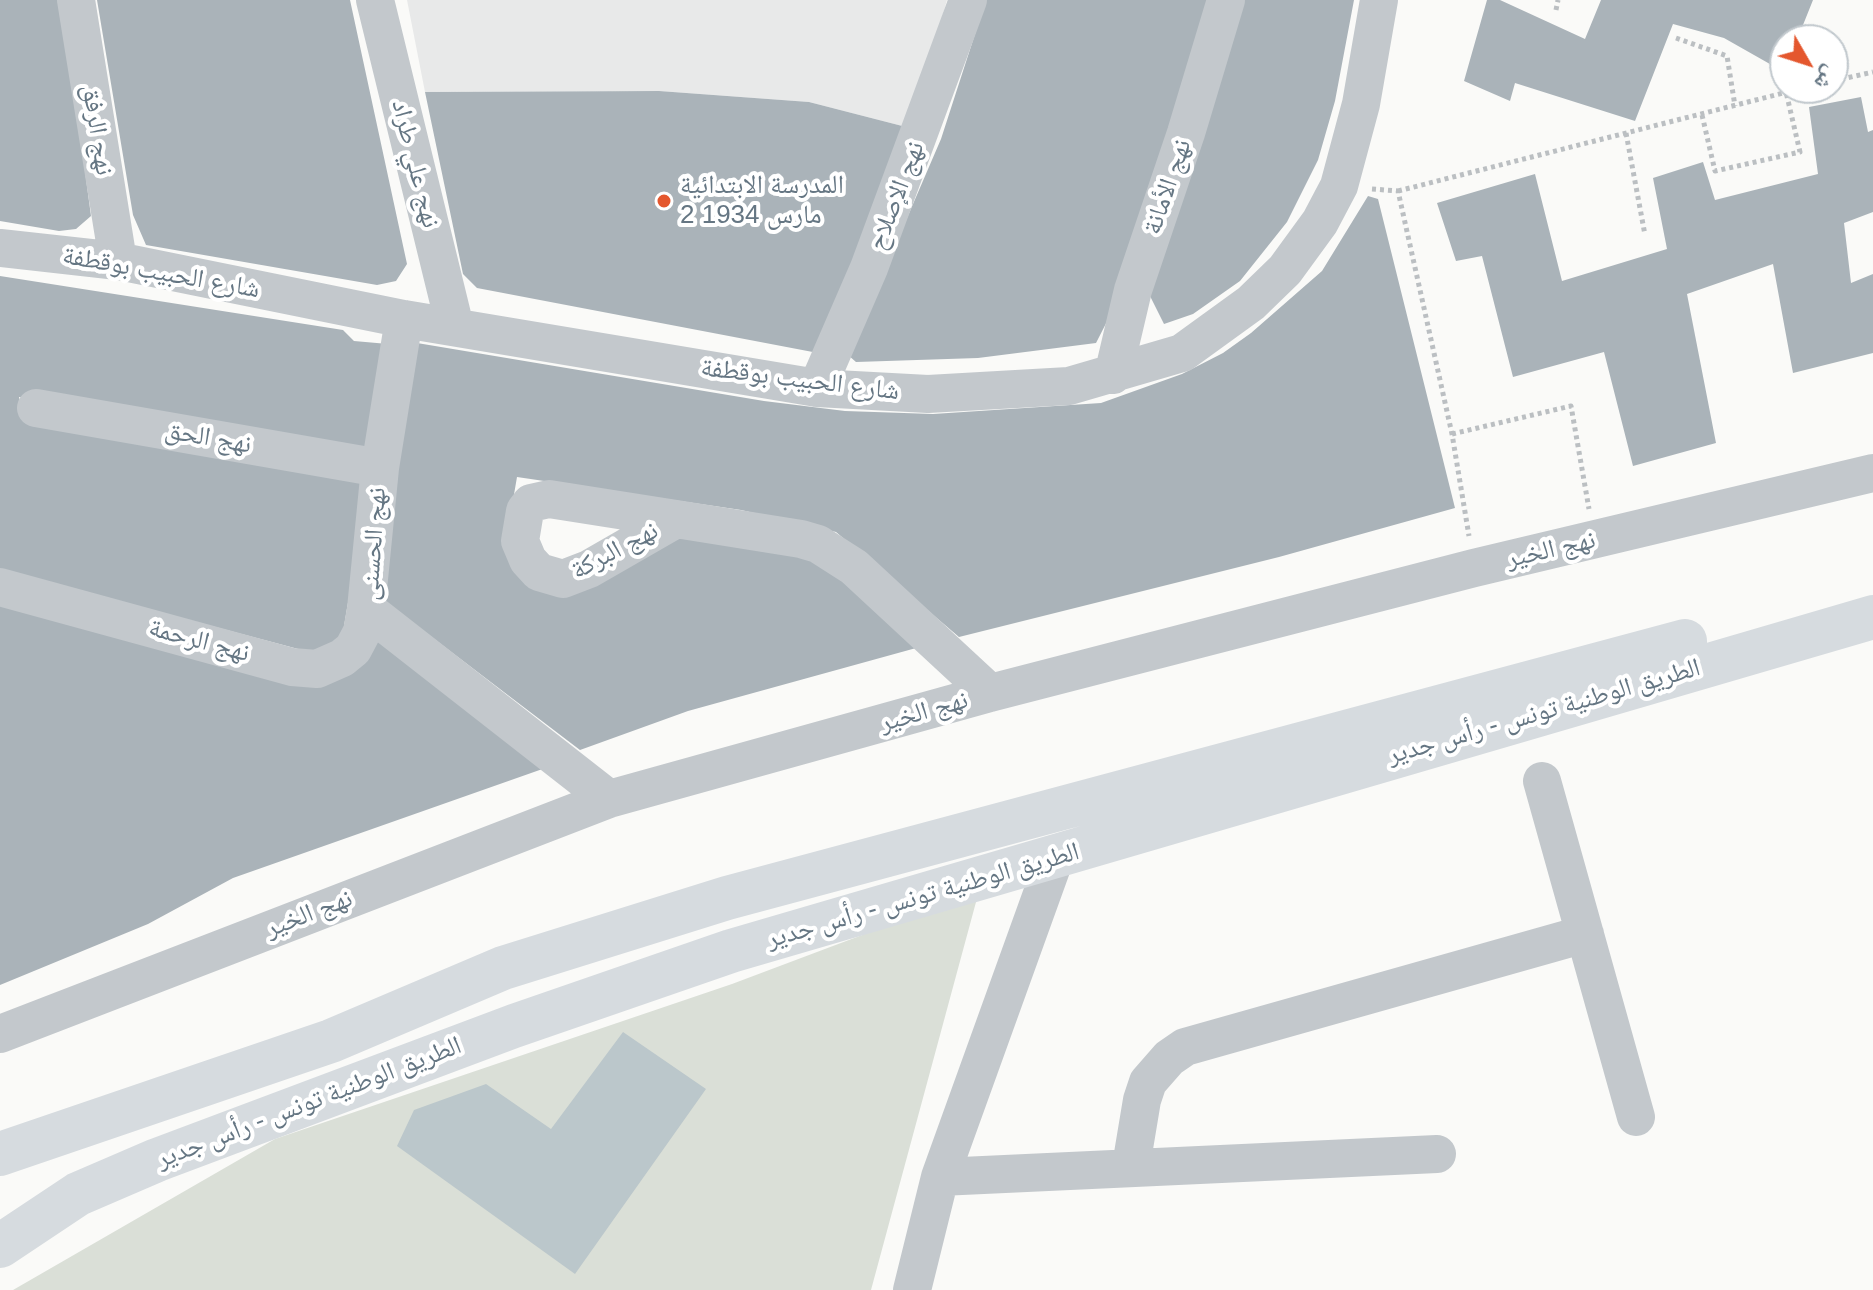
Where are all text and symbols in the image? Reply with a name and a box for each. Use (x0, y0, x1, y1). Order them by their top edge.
north arrow (1769, 24, 1849, 104)
text: ش (1809, 61, 1844, 95)
street label: نهج الرفق (74, 82, 120, 178)
street label: نهج علي طراد (384, 97, 446, 231)
street label: نهج الأمانة (1137, 135, 1199, 239)
street label: نهج الإصلاح (862, 137, 932, 255)
place label: المدرسة الابتدائية 2 مارس 1934 (680, 170, 844, 232)
marker: المدرسة الابتدائية 2 مارس 1934 (655, 192, 673, 210)
street label: شارع الحبيب بوقطفة (60, 240, 262, 306)
street label: شارع الحبيب بوقطفة (699, 352, 901, 408)
street label: نهج الحق (162, 415, 254, 461)
street label: نهج الحسنى (354, 486, 394, 602)
street label: نهج البركة (566, 515, 664, 587)
street label: نهج الخير (1503, 525, 1599, 575)
street label: نهج الرحمة (145, 613, 253, 669)
street label: الطريق الوطنية تونس - رأس جدير (1384, 652, 1704, 772)
street label: نهج الخير (876, 685, 972, 739)
street label: الطريق الوطنية تونس - رأس جدير (763, 836, 1083, 956)
street label: نهج الخير (261, 883, 357, 945)
street label: الطريق الوطنية تونس - رأس جدير (152, 1030, 466, 1176)

